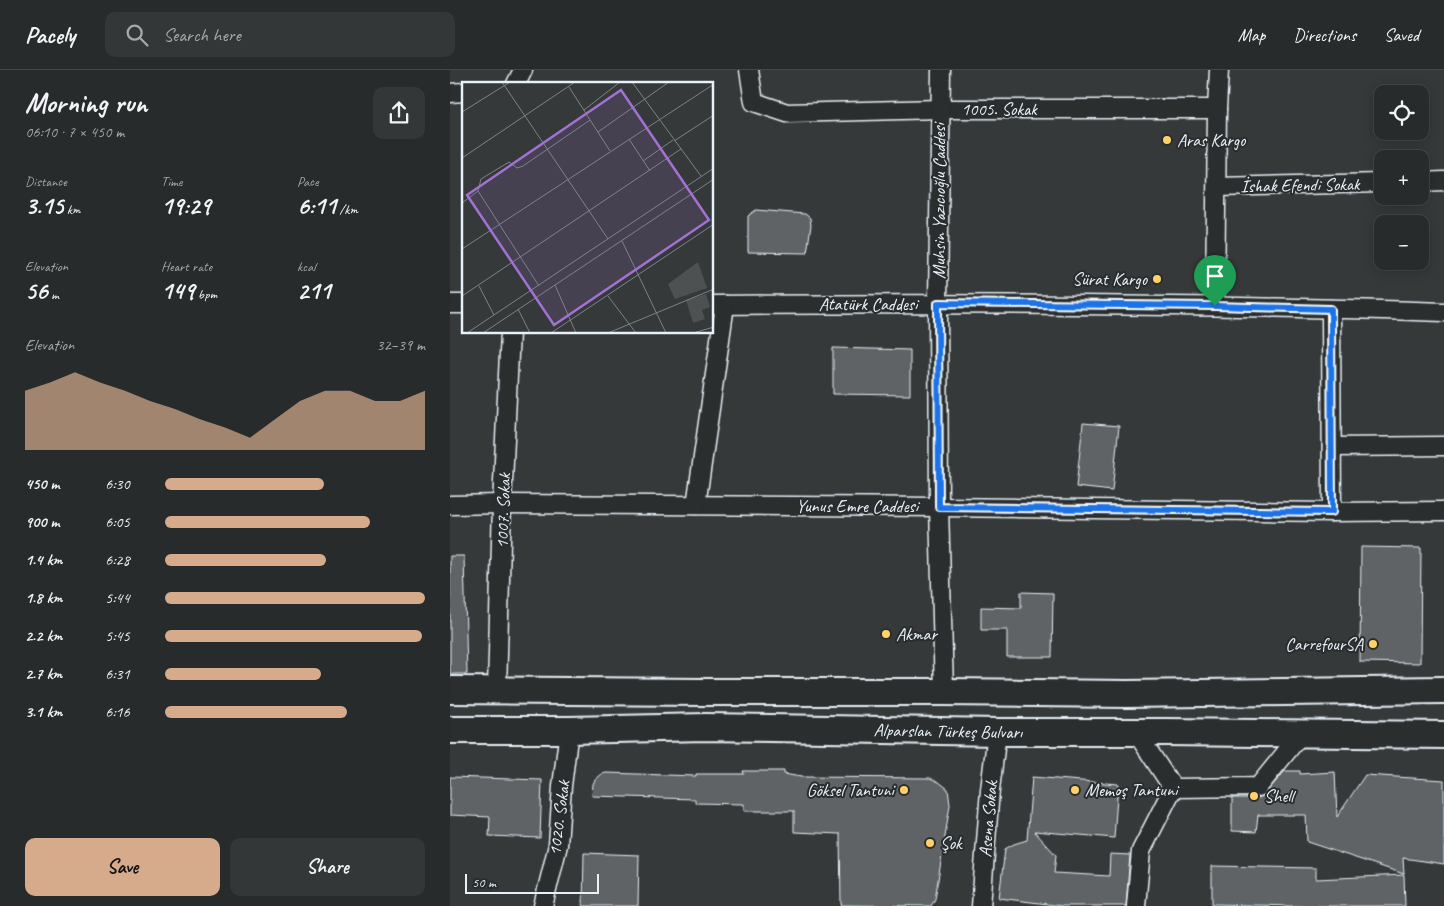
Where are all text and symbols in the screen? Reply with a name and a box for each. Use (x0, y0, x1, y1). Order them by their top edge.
search box (105, 12, 455, 57)
text: Pacely (25, 20, 75, 50)
icon: search (123, 21, 151, 49)
text: Search here (163, 23, 241, 47)
text: Map (1238, 24, 1265, 46)
text: Directions (1293, 24, 1356, 46)
text: Saved (1384, 24, 1419, 46)
inset map (462, 82, 714, 334)
text: Morning run (25, 85, 147, 120)
map controls (1374, 85, 1429, 270)
button: locate (1374, 85, 1429, 140)
button: share (373, 87, 425, 139)
street label: 1005. Sokak (961, 98, 1038, 120)
street label: Muhsin Yazıcıoğlu Caddesi (928, 120, 950, 279)
text: 06:10 · 7 × 450 m (25, 122, 124, 142)
place label: Aras Kargo (1177, 129, 1247, 151)
marker: Aras Kargo (1161, 134, 1173, 146)
button: + (1374, 150, 1429, 205)
text: Distance (25, 173, 67, 190)
text: Time (161, 173, 182, 190)
text: Pace (297, 173, 319, 190)
street label: İshak Efendi Sokak (1240, 173, 1361, 197)
text: 3.15 (25, 190, 63, 222)
text: 19:29 (161, 190, 210, 222)
text: 6:11 (297, 190, 336, 222)
text: km (63, 201, 80, 218)
text: /km (336, 201, 358, 218)
button: − (1374, 215, 1429, 270)
pin (1194, 255, 1236, 306)
text: Elevation (25, 258, 68, 275)
text: Heart rate (161, 258, 212, 275)
text: kcal (297, 258, 316, 275)
icon: arrive (1201, 262, 1229, 290)
place label: Sürat Kargo (1072, 268, 1149, 290)
marker: Sürat Kargo (1151, 273, 1163, 285)
text: 56 (25, 275, 48, 307)
text: 149 (161, 275, 194, 307)
text: 211 (297, 275, 331, 307)
text: m (48, 286, 59, 303)
text: bpm (194, 286, 217, 303)
street label: Atatürk Caddesi (819, 293, 920, 315)
text: Elevation (25, 335, 74, 355)
text: 32–39 m (376, 335, 425, 355)
street label: 1007. Sokak (491, 471, 515, 549)
text: 450 m (25, 474, 59, 494)
text: 6:30 (105, 474, 130, 494)
street label: Yunus Emre Caddesi (796, 495, 921, 517)
text: 900 m (25, 512, 59, 532)
text: 6:05 (105, 512, 130, 532)
text: 1.4 km (25, 550, 62, 570)
text: 6:28 (105, 550, 130, 570)
text: 1.8 km (25, 588, 62, 608)
text: 5:44 (105, 588, 130, 608)
place label: Akmar (896, 623, 938, 645)
text: 2.2 km (25, 626, 62, 646)
text: 5:45 (105, 626, 130, 646)
marker: Akmar (880, 628, 892, 640)
place label: CarrefourSA (1285, 633, 1364, 655)
marker: CarrefourSA (1367, 638, 1379, 650)
text: 2.7 km (25, 664, 62, 684)
text: 6:31 (105, 664, 130, 684)
text: 3.1 km (25, 702, 62, 722)
text: 6:16 (105, 702, 130, 722)
street label: Alparslan Türkeş Bulvarı (873, 719, 1023, 743)
street label: 1020. Sokak (543, 778, 575, 857)
street label: Asena Sokak (974, 778, 1002, 858)
place label: Göksel Tantuni (807, 779, 897, 801)
place label: Memoş Tantuni (1085, 779, 1180, 801)
marker: Göksel Tantuni (898, 784, 910, 796)
marker: Memoş Tantuni (1069, 784, 1081, 796)
place label: Shell (1264, 785, 1296, 807)
marker: Shell (1248, 790, 1260, 802)
place label: Şok (940, 832, 963, 854)
marker: Şok (924, 837, 936, 849)
button: Save (25, 838, 220, 896)
button: Share (230, 838, 425, 896)
scale bar (465, 871, 599, 894)
text: 50 m (472, 874, 496, 891)

